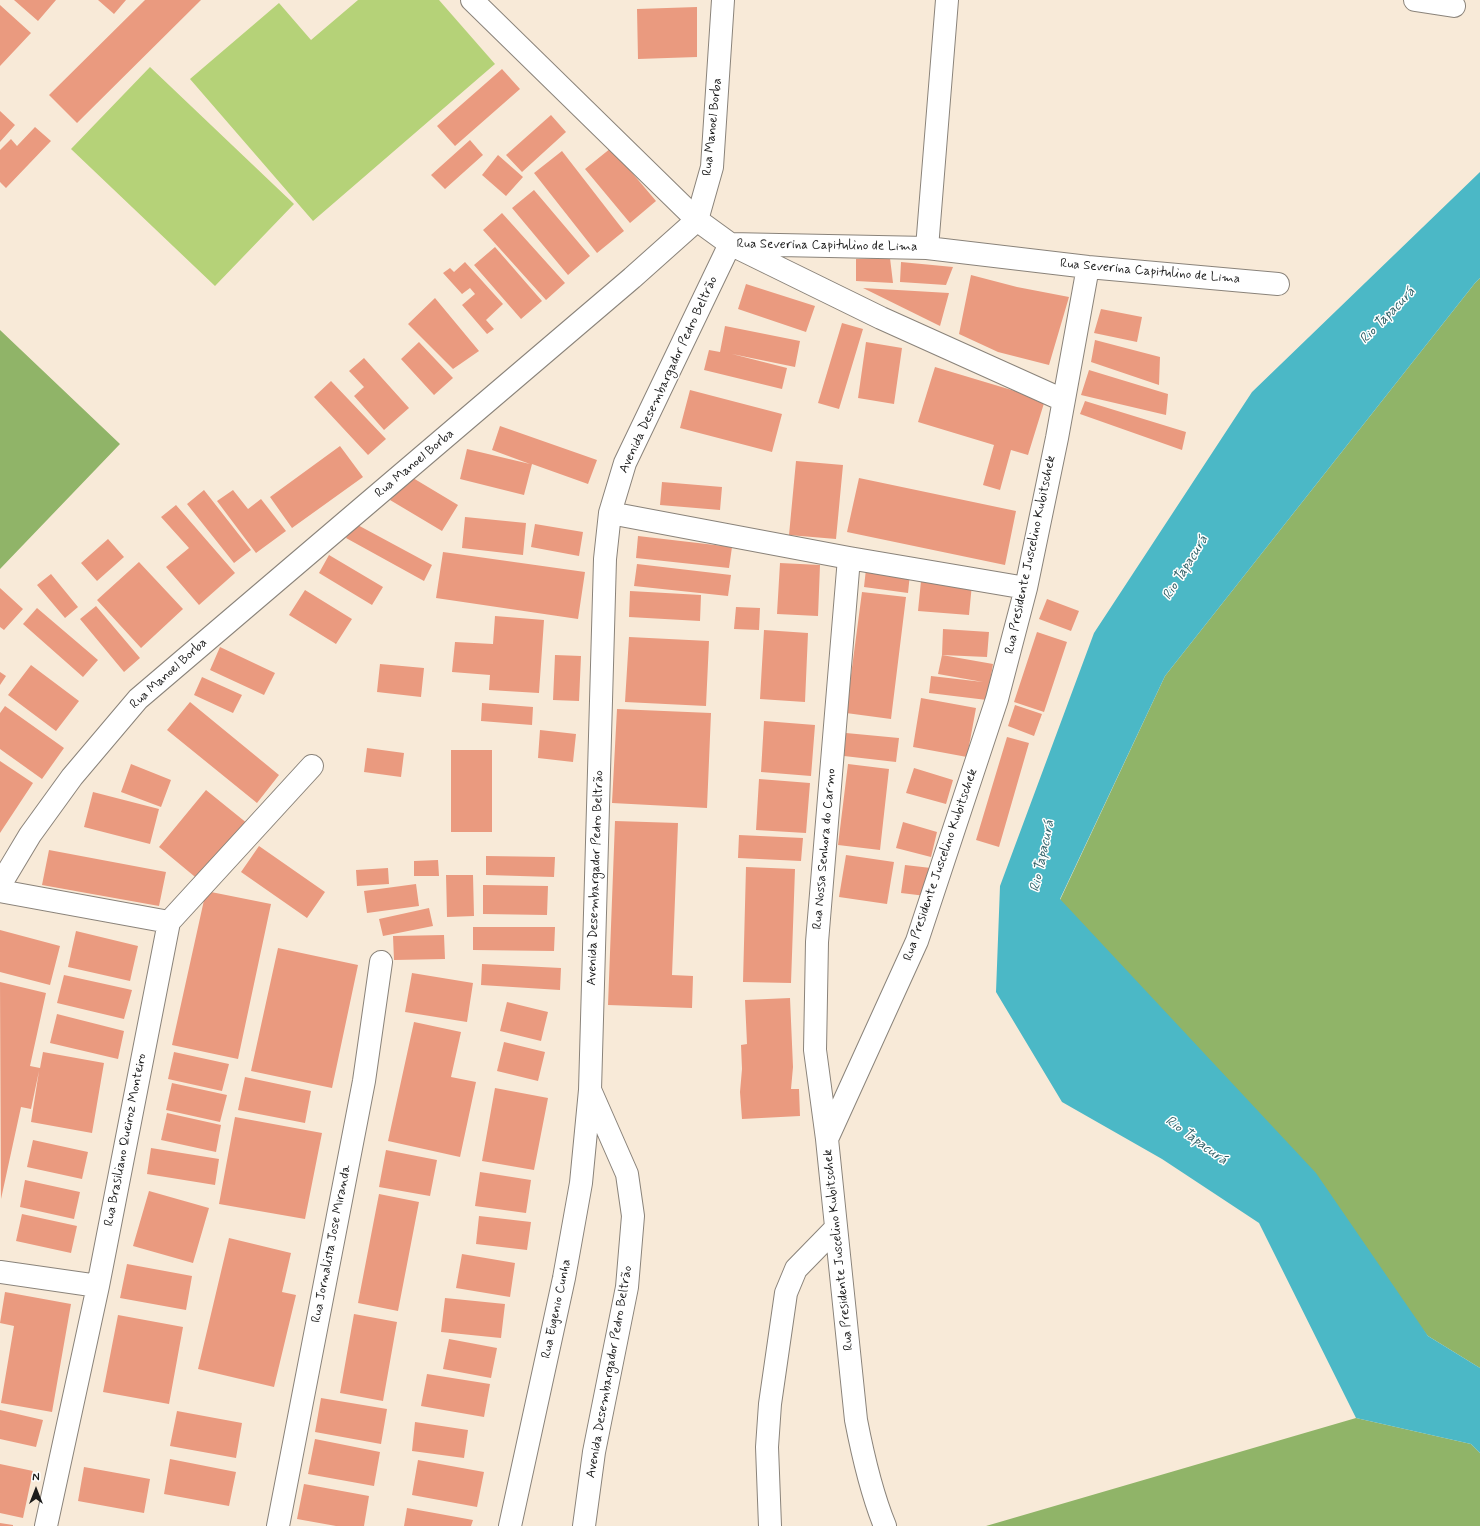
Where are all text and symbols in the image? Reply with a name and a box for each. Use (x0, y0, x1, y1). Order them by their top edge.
street label: Rua Manoel Borba (700, 77, 726, 177)
street label: Rua Severina Capitulino de Lima (736, 237, 918, 255)
street label: Rua Severina Capitulino de Lima (1059, 256, 1241, 288)
street label: Avenida Desembargador Pedro Beltrão (616, 274, 722, 476)
water label: Rio Tapacurá (1357, 284, 1419, 348)
street label: Rua Manoel Borba (372, 426, 458, 502)
street label: Rua Presidente Juscelino Kubitschek (1002, 454, 1060, 656)
water label: Rio Tapacurá (1160, 533, 1212, 603)
street label: Rua Manoel Borba (127, 635, 211, 713)
street label: Rua Presidente Juscelino Kubitschek (901, 767, 981, 963)
street label: Rua Nossa Senhora do Carmo (810, 768, 840, 930)
street label: Avenida Desembargador Pedro Beltrão (584, 770, 608, 986)
water label: Rio Tapacurá (1027, 819, 1059, 893)
street label: Rua Brasiliano Queiroz Monteiro (102, 1052, 150, 1228)
water label: Rio Tapacurá (1162, 1113, 1230, 1169)
street label: Rua Presidente Juscelino Kubitschek (821, 1149, 857, 1351)
street label: Rua Jornalista Jose Miranda (309, 1164, 355, 1324)
street label: Rua Eugenio Cunha (539, 1258, 575, 1360)
street label: Avenida Desembargador Pedro Beltrão (584, 1265, 636, 1479)
north arrow (16, 1470, 56, 1510)
text: N (32, 1471, 40, 1485)

